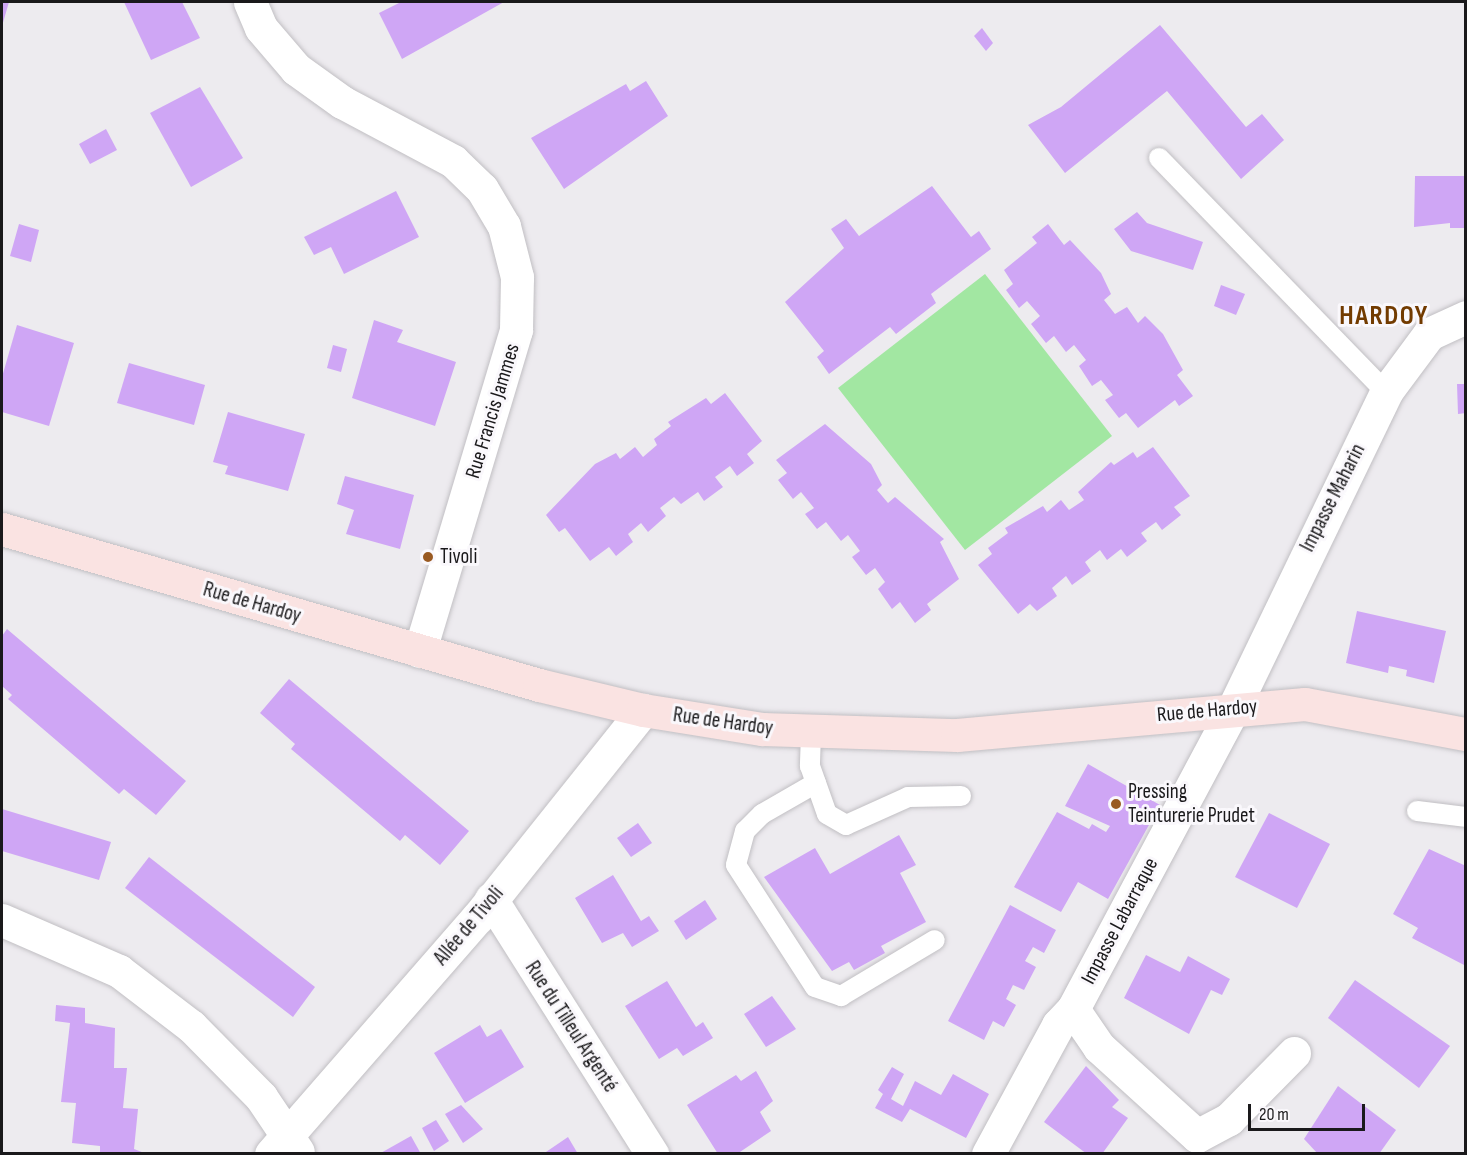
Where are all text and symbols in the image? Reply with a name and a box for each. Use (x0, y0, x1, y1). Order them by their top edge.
district label: HARDOY (1339, 301, 1429, 333)
street label: Rue Francis Jammes (461, 341, 525, 481)
street label: Impasse Maharin (1295, 440, 1371, 556)
place label: Tivoli (440, 544, 477, 570)
marker: Tivoli (421, 550, 435, 564)
street label: Rue de Hardoy (200, 577, 304, 629)
street label: Rue de Hardoy (1156, 694, 1258, 728)
street label: Rue de Hardoy (671, 703, 775, 741)
place label: Pressing Teinturerie Prudet (1128, 779, 1255, 829)
marker: Pressing Teinturerie Prudet (1109, 797, 1123, 811)
street label: Impasse Labarraque (1076, 853, 1164, 989)
street label: Allée de Tivoli (429, 881, 509, 971)
street label: Rue du Tilleul Argenté (519, 957, 623, 1097)
scale bar (1251, 1092, 1368, 1130)
text: 20 m (1259, 1104, 1289, 1125)

